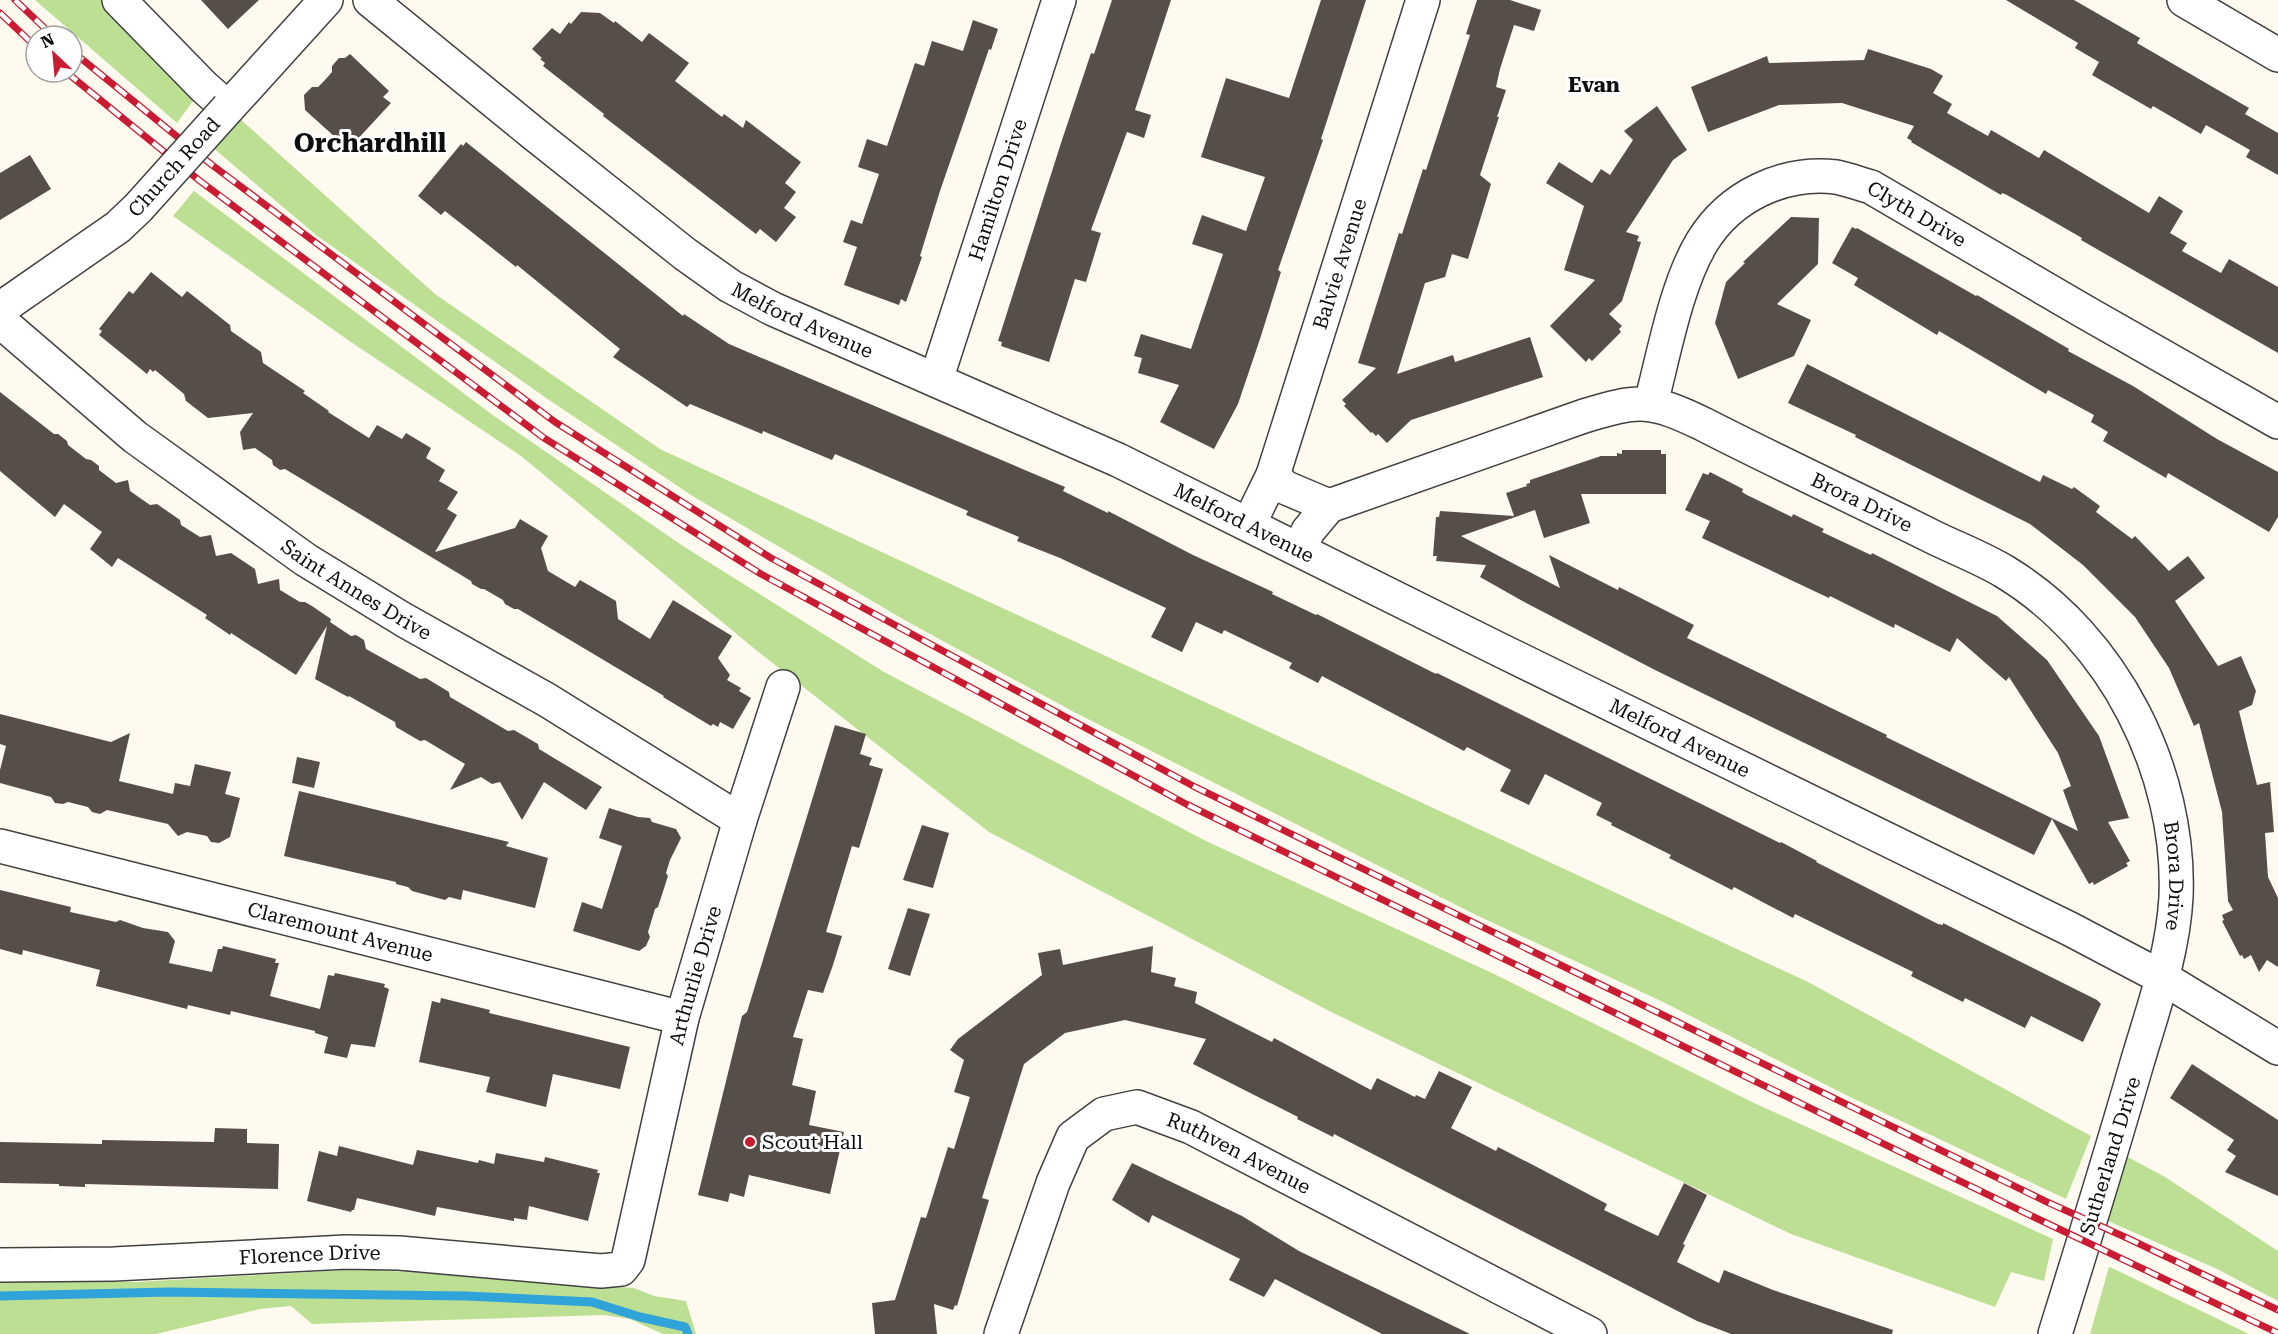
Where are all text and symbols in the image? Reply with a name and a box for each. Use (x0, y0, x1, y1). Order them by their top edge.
north arrow (24, 24, 84, 84)
text: N (38, 30, 57, 52)
district label: Evan (1568, 73, 1620, 97)
street label: Church Road (123, 112, 225, 222)
street label: Hamilton Drive (963, 116, 1032, 264)
district label: Orchardhill (294, 128, 447, 158)
street label: Clyth Drive (1863, 175, 1971, 252)
street label: Balvie Avenue (1308, 195, 1372, 332)
street label: Melford Avenue (727, 277, 877, 363)
street label: Brora Drive (1807, 467, 1917, 537)
street label: Melford Avenue (1170, 478, 1318, 568)
street label: Saint Annes Drive (276, 534, 436, 645)
street label: Melford Avenue (1606, 693, 1754, 782)
street label: Brora Drive (2159, 819, 2188, 932)
street label: Claremount Avenue (245, 897, 436, 967)
street label: Arthurlie Drive (664, 903, 726, 1048)
street label: Sutherland Drive (2074, 1074, 2146, 1238)
street label: Ruthven Avenue (1164, 1107, 1315, 1199)
place label: Scout Hall (762, 1130, 863, 1154)
marker: Scout Hall (743, 1135, 757, 1149)
street label: Florence Drive (238, 1240, 381, 1270)

